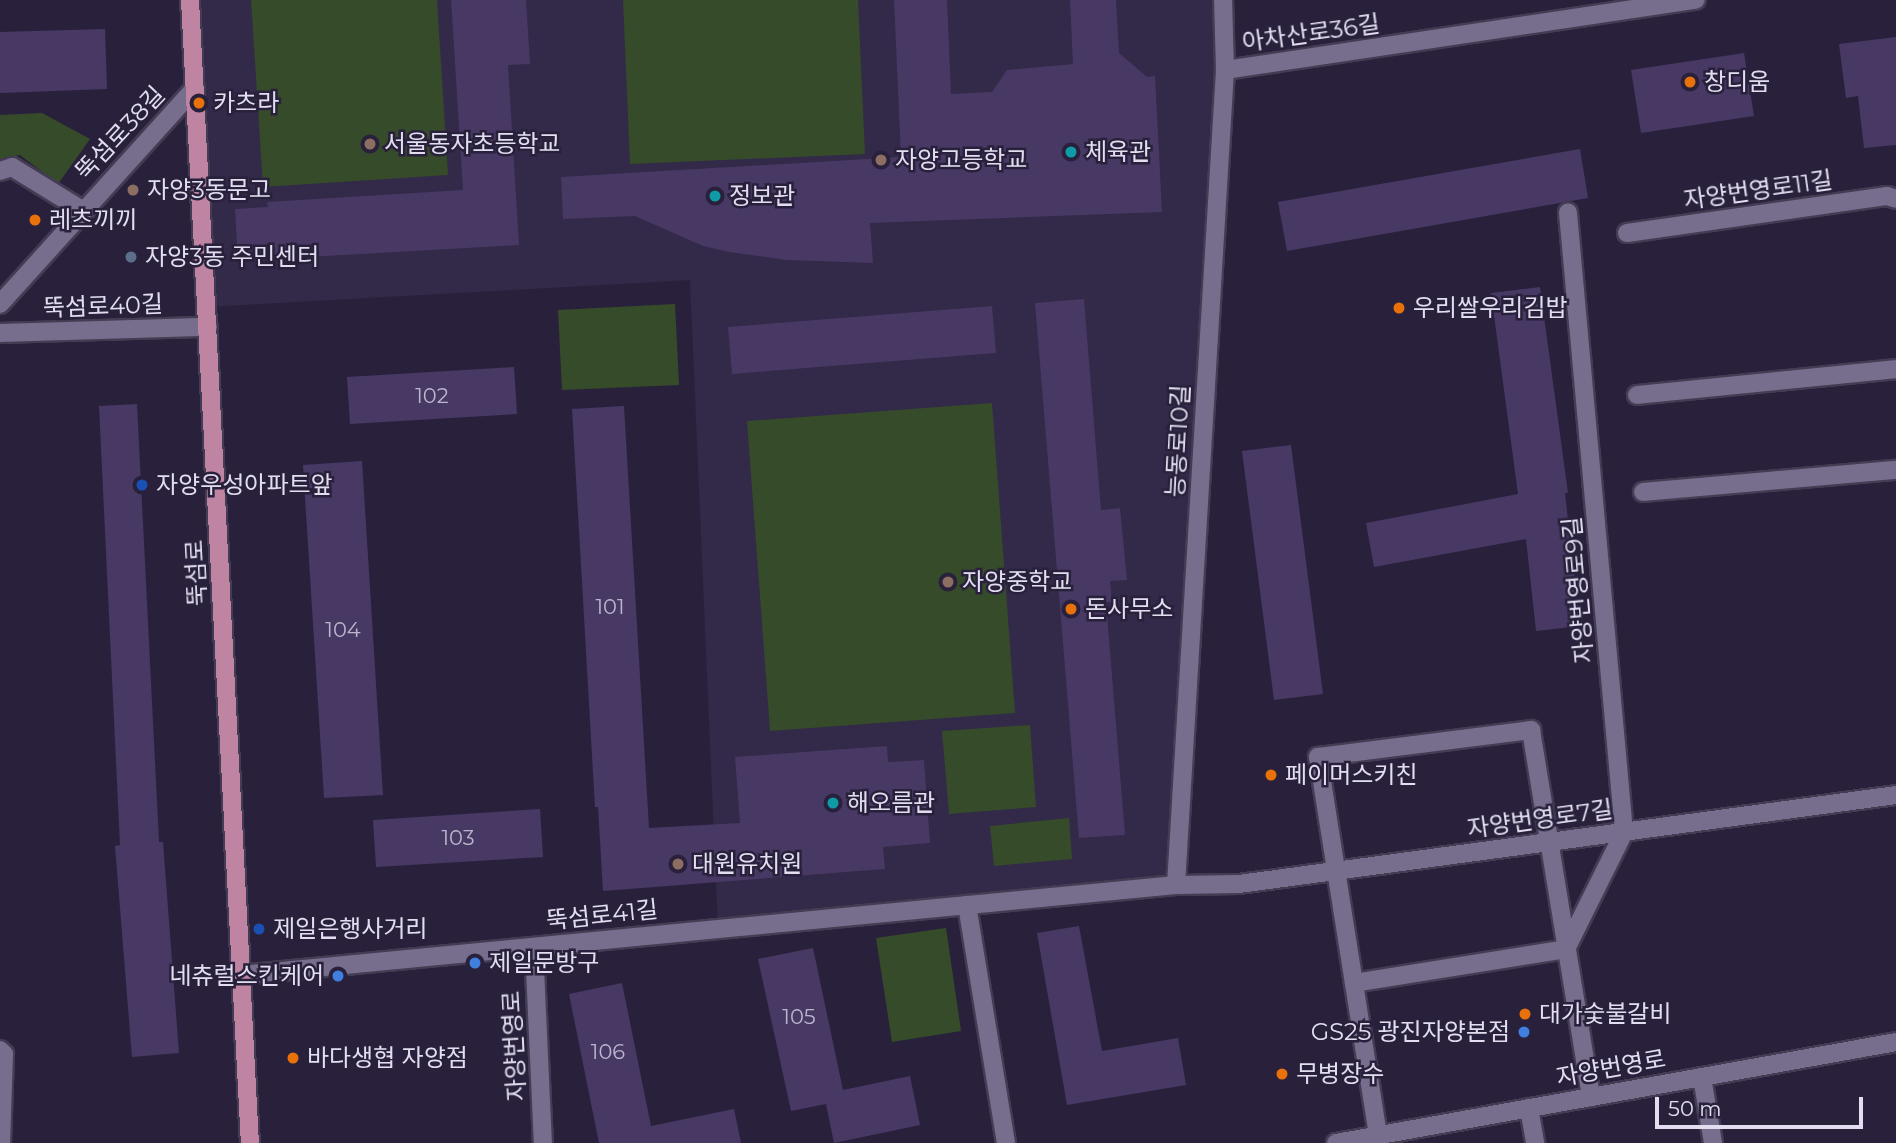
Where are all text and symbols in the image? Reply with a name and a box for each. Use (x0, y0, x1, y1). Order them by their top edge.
street label: 아차산로36길 (1240, 9, 1382, 57)
place label: 창디움 (1704, 68, 1770, 96)
marker: 창디움 (1682, 74, 1698, 90)
street label: 뚝섬로38길 (70, 80, 170, 186)
place label: 카츠라 (213, 89, 279, 117)
marker: 카츠라 (191, 95, 207, 111)
place label: 서울동자초등학교 (384, 130, 561, 158)
marker: 서울동자초등학교 (362, 136, 378, 152)
place label: 체육관 (1085, 138, 1151, 166)
marker: 체육관 (1063, 144, 1079, 160)
place label: 자양고등학교 (895, 146, 1027, 174)
marker: 자양고등학교 (873, 152, 889, 168)
street label: 자양번영로11길 (1682, 165, 1834, 215)
place label: 자양3동문고 (147, 176, 271, 204)
marker: 자양3동문고 (125, 182, 141, 198)
place label: 정보관 (729, 182, 795, 210)
marker: 정보관 (707, 188, 723, 204)
place label: 레츠끼끼 (49, 206, 137, 234)
marker: 레츠끼끼 (27, 212, 43, 228)
place label: 자양3동 주민센터 (145, 243, 319, 271)
marker: 자양3동 주민센터 (123, 249, 139, 265)
street label: 뚝섬로40길 (42, 290, 164, 322)
place label: 우리쌀우리김밥 (1413, 294, 1568, 322)
marker: 우리쌀우리김밥 (1391, 300, 1407, 316)
house number: 102 (415, 383, 449, 409)
street label: 능동로10길 (1161, 384, 1195, 498)
place label: 자양우성아파트앞 (156, 471, 333, 499)
marker: 자양우성아파트앞 (134, 477, 150, 493)
street label: 자양번영로9길 (1557, 515, 1599, 665)
street label: 뚝섬로 (180, 539, 212, 607)
place label: 자양중학교 (962, 568, 1072, 596)
marker: 자양중학교 (940, 574, 956, 590)
house number: 101 (595, 594, 625, 620)
place label: 돈사무소 (1085, 595, 1173, 623)
marker: 돈사무소 (1063, 601, 1079, 617)
house number: 104 (325, 617, 361, 643)
place label: 페이머스키친 (1285, 761, 1417, 789)
marker: 페이머스키친 (1263, 767, 1279, 783)
place label: 해오름관 (847, 789, 935, 817)
marker: 해오름관 (825, 795, 841, 811)
street label: 자양번영로7길 (1465, 795, 1615, 843)
house number: 103 (441, 825, 475, 851)
place label: 대원유치원 (692, 850, 802, 878)
marker: 대원유치원 (670, 856, 686, 872)
street label: 뚝섬로41길 (545, 895, 659, 935)
place label: 제일은행사거리 (273, 915, 428, 943)
marker: 제일은행사거리 (251, 921, 267, 937)
place label: 제일문방구 (489, 949, 599, 977)
marker: 제일문방구 (467, 955, 483, 971)
place label: 네츄럴스킨케어 (169, 962, 324, 990)
marker: 네츄럴스킨케어 (330, 968, 346, 984)
street label: 자양번영로 (497, 990, 531, 1102)
place label: 대가숯불갈비 (1539, 1000, 1671, 1028)
house number: 105 (782, 1004, 816, 1030)
marker: 대가숯불갈비 (1517, 1006, 1533, 1022)
place label: GS25 광진자양본점 (1311, 1018, 1510, 1046)
marker: GS25 광진자양본점 (1516, 1024, 1532, 1040)
house number: 106 (591, 1039, 625, 1065)
place label: 바다생협 자양점 (307, 1044, 468, 1072)
street label: 자양번영로 (1554, 1044, 1668, 1092)
marker: 바다생협 자양점 (285, 1050, 301, 1066)
place label: 무병장수 (1296, 1060, 1384, 1088)
marker: 무병장수 (1274, 1066, 1290, 1082)
scale bar (1658, 1084, 1866, 1128)
text: 50 m (1668, 1096, 1722, 1121)

